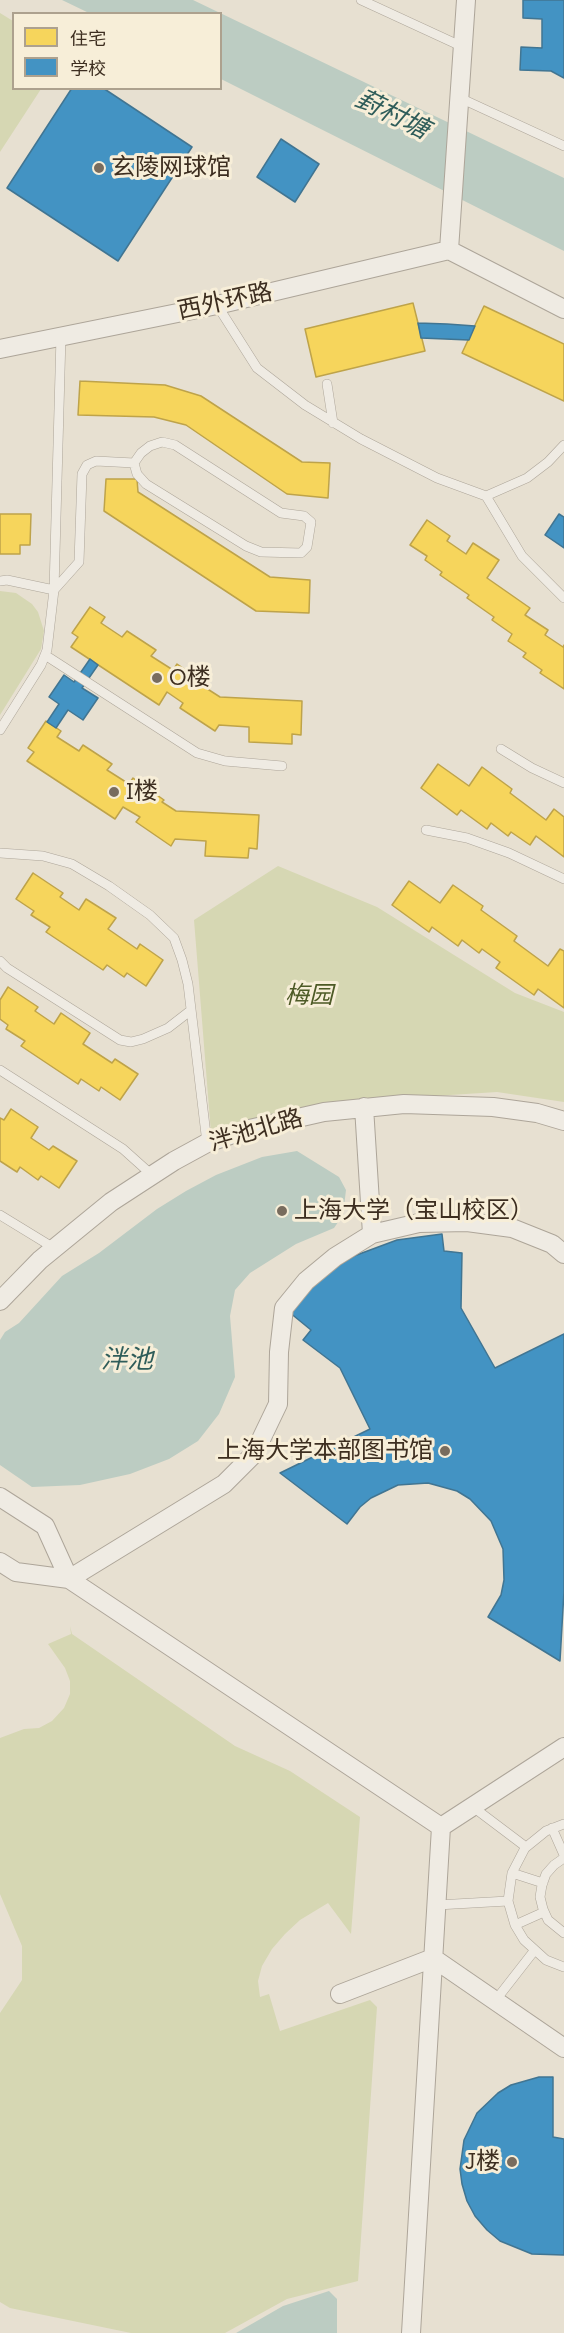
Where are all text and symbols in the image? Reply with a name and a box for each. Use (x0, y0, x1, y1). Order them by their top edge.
legend (12, 12, 222, 90)
text: 住宅 (70, 28, 106, 50)
text: 学校 (70, 58, 106, 80)
water label: 葑村塘 (350, 84, 434, 146)
place label: 玄陵网球馆 (111, 154, 231, 182)
marker: 玄陵网球馆 (92, 161, 106, 175)
street label: 西外环路 (175, 278, 275, 326)
place label: O楼 (169, 664, 210, 692)
marker: O楼 (150, 671, 164, 685)
place label: I楼 (126, 778, 158, 806)
marker: I楼 (107, 785, 121, 799)
park label: 梅园 (285, 982, 333, 1010)
street label: 泮池北路 (206, 1104, 306, 1158)
place label: 上海大学（宝山校区） (294, 1197, 534, 1225)
marker: 上海大学（宝山校区） (275, 1204, 289, 1218)
water label: 泮池 (101, 1345, 153, 1377)
place label: 上海大学本部图书馆 (217, 1437, 433, 1465)
marker: 上海大学本部图书馆 (438, 1444, 452, 1458)
place label: J楼 (465, 2148, 500, 2176)
marker: J楼 (505, 2155, 519, 2169)

